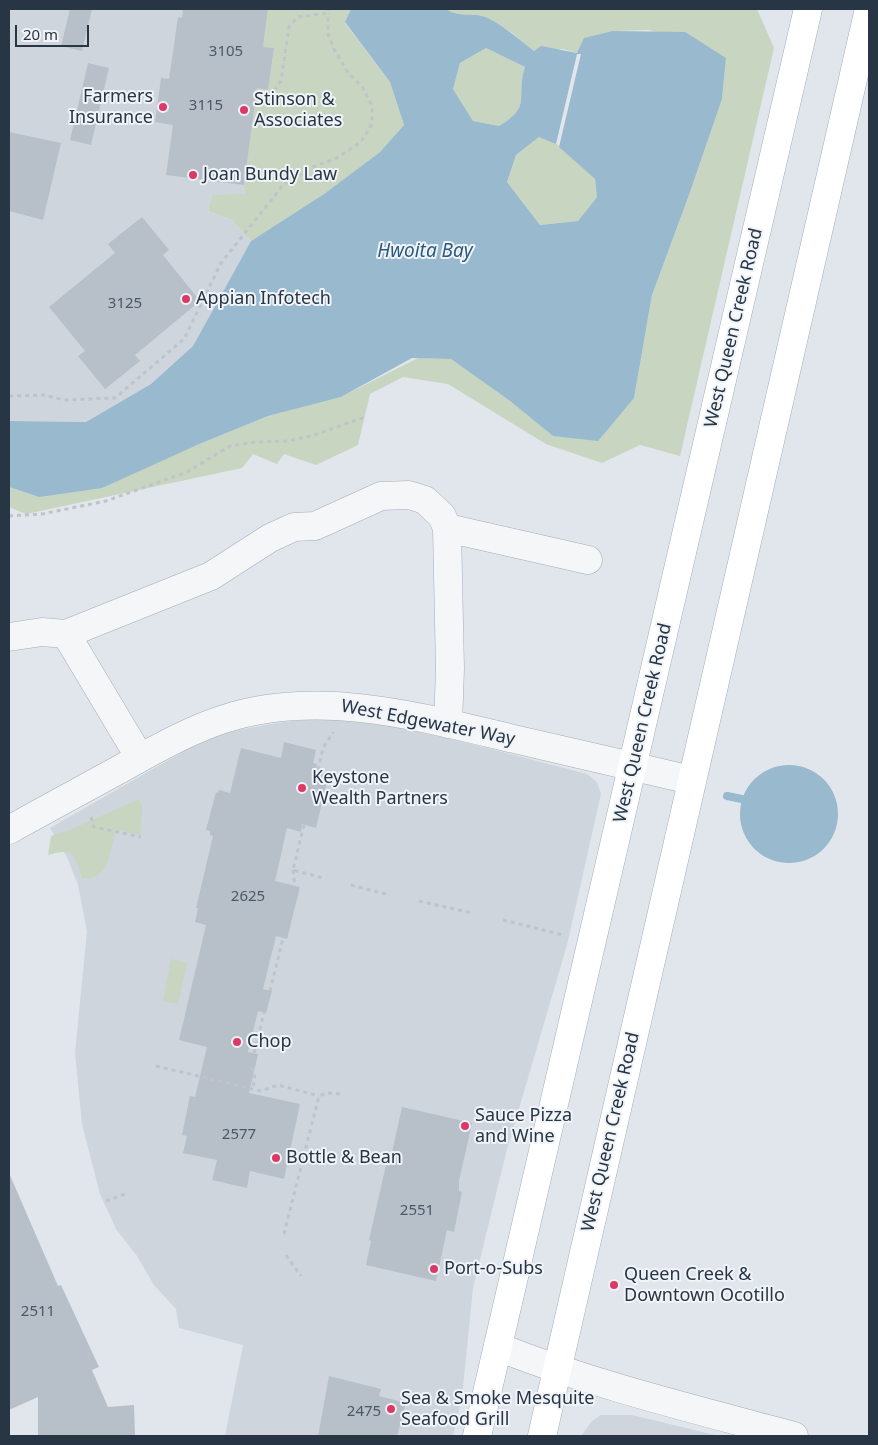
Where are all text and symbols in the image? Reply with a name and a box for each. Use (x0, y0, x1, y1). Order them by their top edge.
scale bar (18, 15, 91, 47)
text: 20 m (23, 24, 58, 44)
house number: 3105 (209, 43, 243, 61)
place label: Farmers Insurance (69, 86, 153, 128)
place label: Stinson & Associates (254, 89, 342, 132)
house number: 3115 (189, 97, 223, 115)
marker: Farmers Insurance (157, 101, 169, 113)
marker: Stinson & Associates (238, 104, 250, 116)
place label: Joan Bundy Law (203, 164, 337, 186)
marker: Joan Bundy Law (187, 169, 199, 181)
street label: West Queen Creek Road (701, 226, 767, 430)
water label: Hwoita Bay (377, 241, 473, 263)
place label: Appian Infotech (196, 288, 331, 310)
marker: Appian Infotech (180, 293, 192, 305)
house number: 3125 (108, 295, 142, 313)
street label: West Queen Creek Road (610, 621, 676, 825)
street label: West Edgewater Way (339, 696, 517, 750)
place label: Keystone Wealth Partners (312, 767, 448, 810)
marker: Keystone Wealth Partners (296, 782, 308, 794)
house number: 2625 (231, 888, 265, 906)
street label: West Queen Creek Road (578, 1030, 644, 1234)
place label: Chop (247, 1031, 291, 1053)
marker: Chop (231, 1036, 243, 1048)
place label: Sauce Pizza and Wine (475, 1105, 572, 1148)
marker: Sauce Pizza and Wine (459, 1120, 471, 1132)
house number: 2577 (222, 1126, 256, 1144)
place label: Bottle & Bean (286, 1147, 402, 1169)
marker: Bottle & Bean (270, 1152, 282, 1164)
house number: 2551 (400, 1202, 434, 1220)
place label: Port-o-Subs (444, 1258, 543, 1280)
marker: Port-o-Subs (428, 1263, 440, 1275)
place label: Queen Creek & Downtown Ocotillo (624, 1264, 785, 1306)
marker: Queen Creek & Downtown Ocotillo (608, 1279, 620, 1291)
house number: 2511 (21, 1303, 55, 1321)
place label: Sea & Smoke Mesquite Seafood Grill (401, 1388, 594, 1430)
house number: 2475 (347, 1403, 381, 1421)
marker: Sea & Smoke Mesquite Seafood Grill (385, 1403, 397, 1415)

